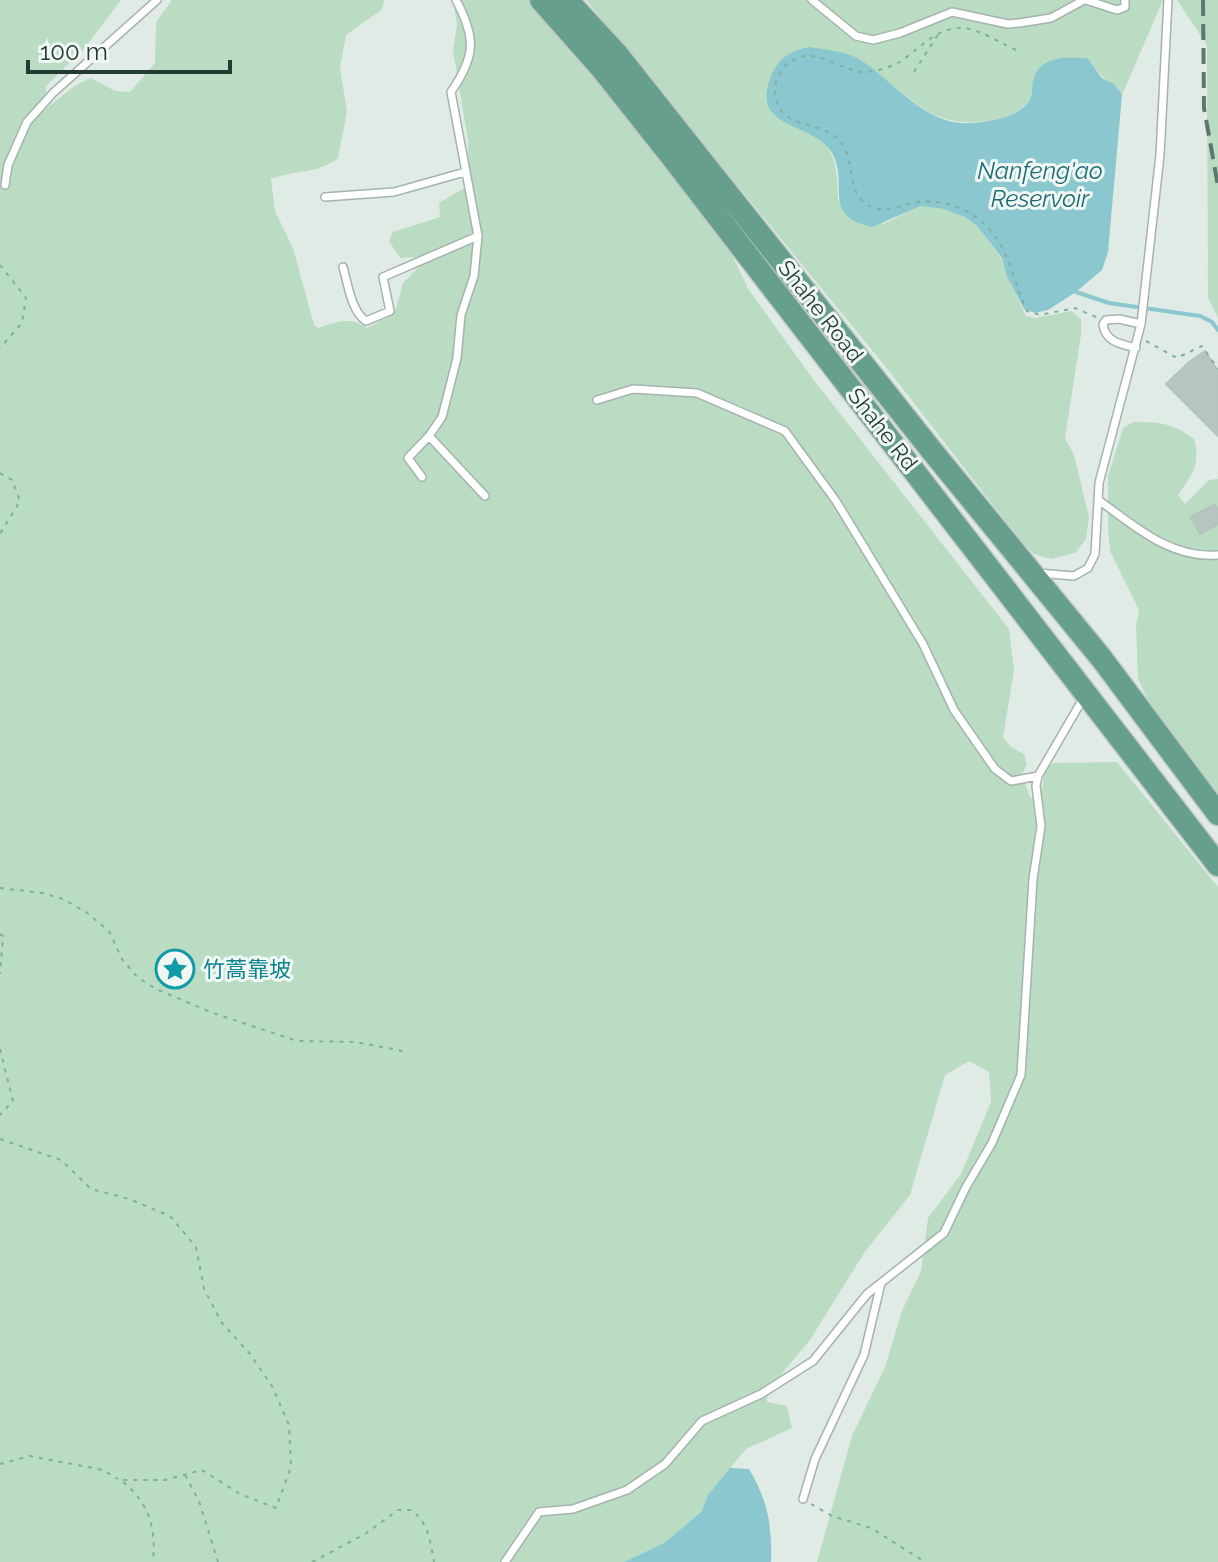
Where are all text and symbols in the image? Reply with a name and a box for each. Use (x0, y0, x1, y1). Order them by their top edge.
scale bar (28, 24, 230, 74)
text: 100 m (40, 37, 108, 66)
water label: Nanfeng'ao Reservoir (977, 156, 1103, 213)
street label: Shahe Road (773, 255, 869, 367)
street label: Shahe Rd (843, 383, 923, 475)
place icon: 竹蒿靠坡 (154, 948, 196, 990)
place label: 竹蒿靠坡 (203, 956, 291, 982)

